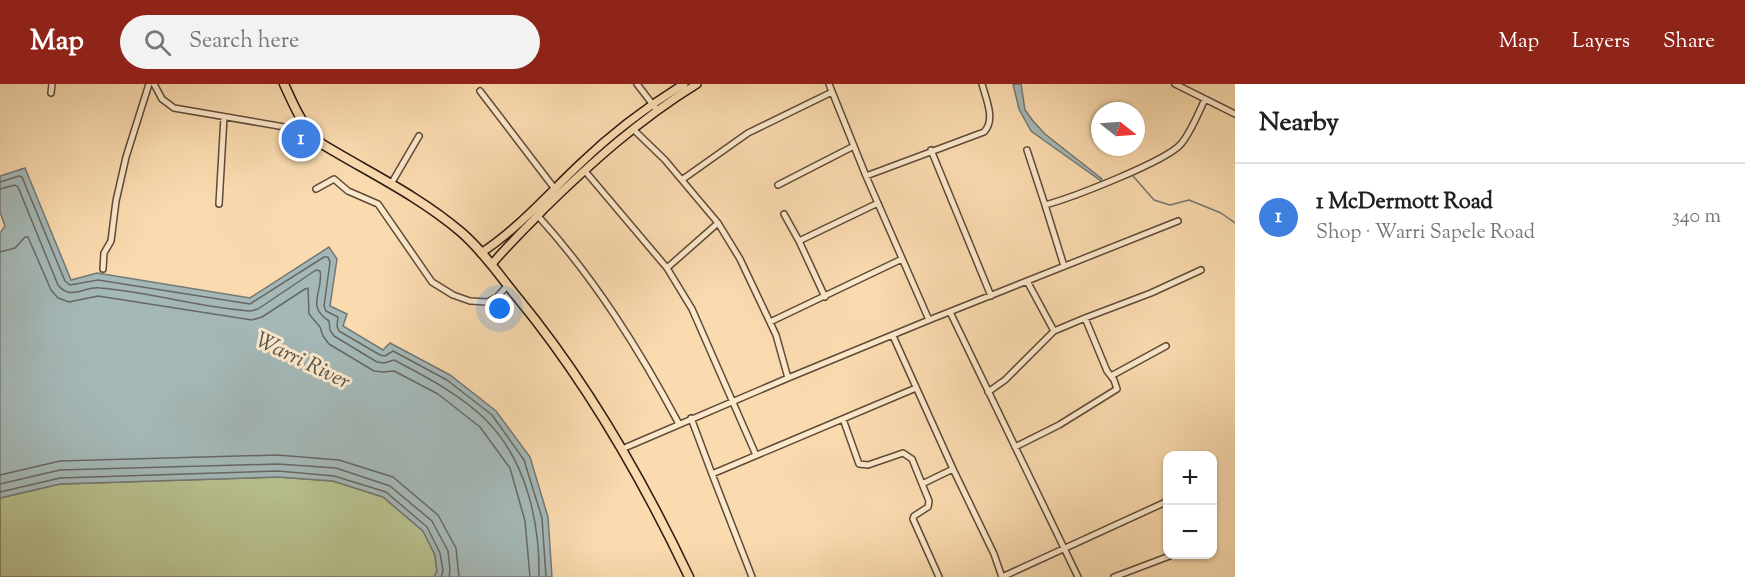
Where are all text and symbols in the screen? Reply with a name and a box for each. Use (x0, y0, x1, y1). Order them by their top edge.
search box (120, 15, 540, 69)
text: Map (30, 22, 84, 62)
icon: search (141, 26, 174, 59)
text: Search here (189, 26, 299, 58)
text: Map (1499, 27, 1539, 57)
text: Layers (1572, 27, 1630, 57)
text: Share (1663, 27, 1715, 57)
north arrow (1091, 102, 1145, 156)
text: Nearby (1259, 105, 1339, 142)
pin: 1 (282, 116, 320, 162)
text: 1 McDermott Road (1316, 187, 1493, 219)
text: 1 (1275, 203, 1282, 232)
text: 340 m (1672, 203, 1721, 232)
text: Shop · Warri Sapele Road (1316, 219, 1535, 248)
your location (485, 294, 514, 323)
water label: Warri River (249, 325, 355, 399)
map controls (1163, 451, 1217, 559)
button: + (1163, 451, 1217, 505)
button: − (1163, 505, 1217, 559)

